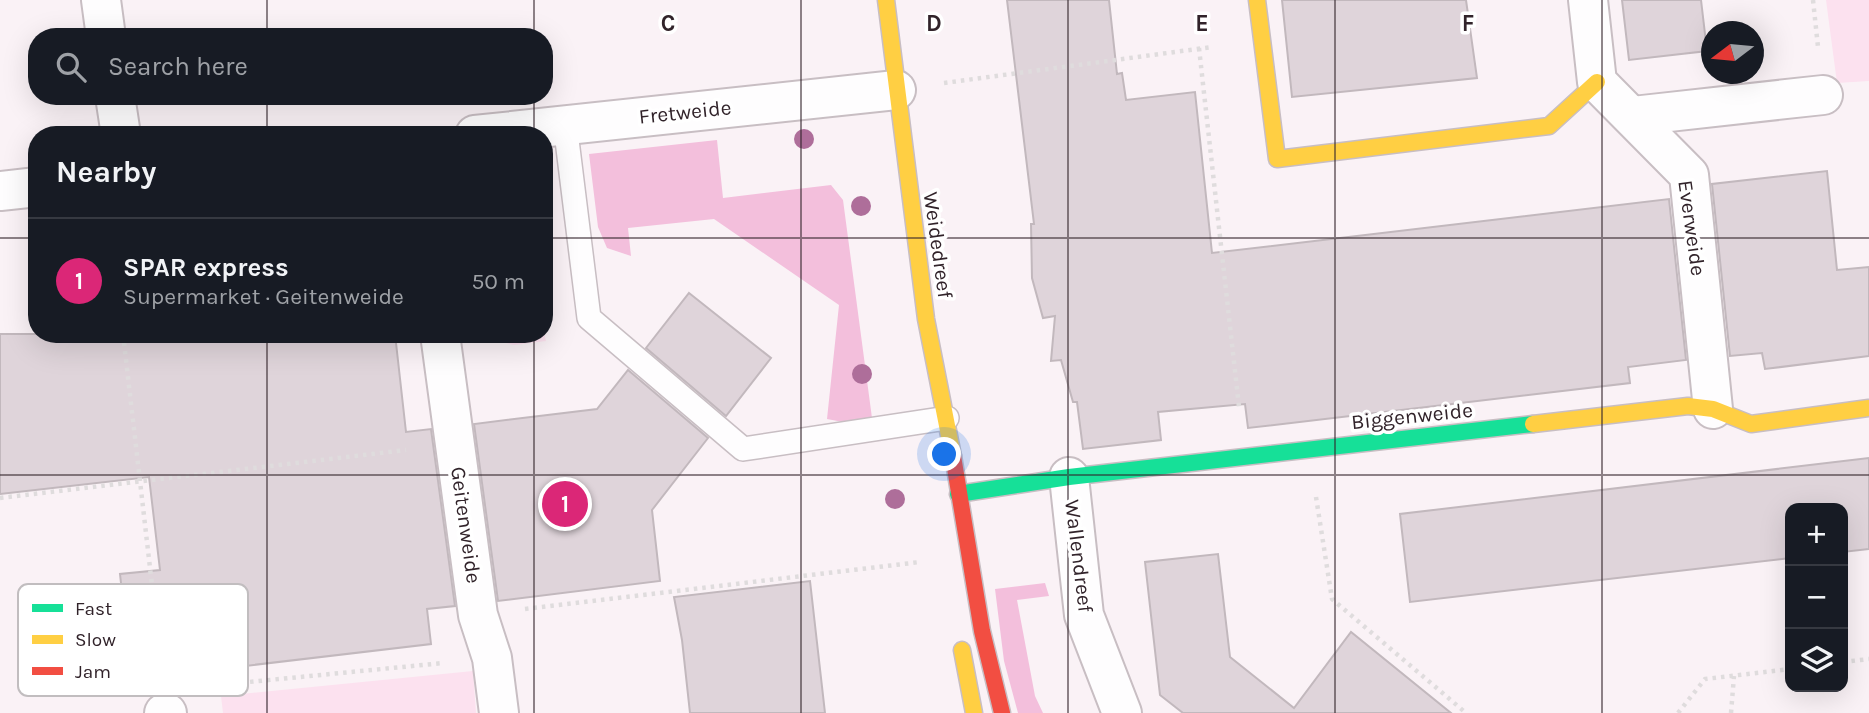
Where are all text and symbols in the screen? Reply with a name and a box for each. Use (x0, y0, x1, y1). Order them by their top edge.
text: C (661, 10, 675, 37)
text: D (926, 10, 942, 37)
text: E (1195, 10, 1209, 37)
text: F (1462, 10, 1474, 37)
north arrow (1701, 21, 1764, 84)
search box (28, 28, 553, 105)
icon: search (52, 48, 90, 86)
text: Search here (108, 51, 248, 82)
street label: Fretweide (638, 95, 732, 129)
text: Nearby (56, 154, 156, 190)
street label: Everweide (1673, 179, 1711, 277)
street label: Weidedreef (919, 190, 957, 301)
text: SPAR express (123, 252, 289, 283)
text: 1 (75, 268, 83, 295)
text: 50 m (471, 268, 525, 295)
text: Supermarket · Geitenweide (123, 283, 404, 310)
street label: Biggenweide (1350, 398, 1474, 434)
your location (927, 437, 961, 471)
street label: Geitenweide (446, 465, 486, 585)
pin: 1 (542, 478, 588, 530)
street label: Wallendreef (1060, 498, 1098, 615)
map controls (1785, 503, 1848, 692)
button: + (1785, 503, 1848, 566)
button: − (1785, 566, 1848, 629)
legend (18, 584, 248, 696)
text: Fast (75, 598, 112, 620)
text: Slow (75, 629, 116, 651)
button: layers (1785, 629, 1848, 692)
text: Jam (75, 661, 111, 683)

